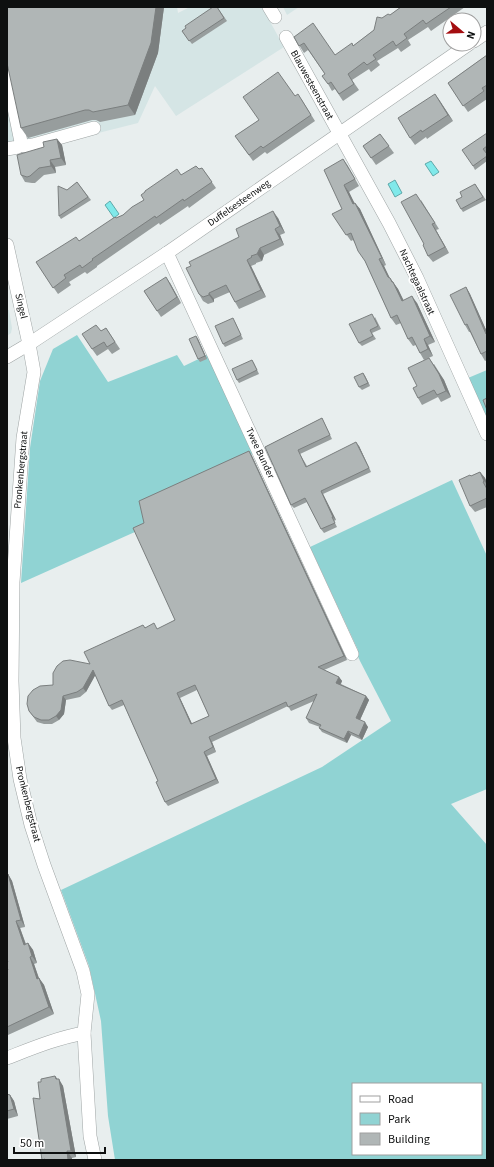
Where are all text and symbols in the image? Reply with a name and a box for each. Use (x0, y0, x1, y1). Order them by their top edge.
north arrow (442, 12, 482, 52)
text: N (463, 29, 479, 41)
street label: Blauwesteenstraat (287, 48, 337, 123)
street label: Duffelsesteenweg (205, 176, 273, 230)
street label: Nachtegaalstraat (396, 247, 439, 318)
street label: Singel (11, 292, 31, 321)
street label: Twee Bunder (242, 425, 278, 481)
street label: Pronkenbergstraat (11, 430, 31, 509)
street label: Pronkenbergstraat (12, 764, 44, 844)
legend (352, 1083, 482, 1155)
text: Road (388, 1091, 414, 1108)
text: Park (388, 1111, 410, 1128)
scale bar (14, 1129, 105, 1155)
text: Building (388, 1131, 430, 1148)
text: 50 m (20, 1135, 44, 1152)

